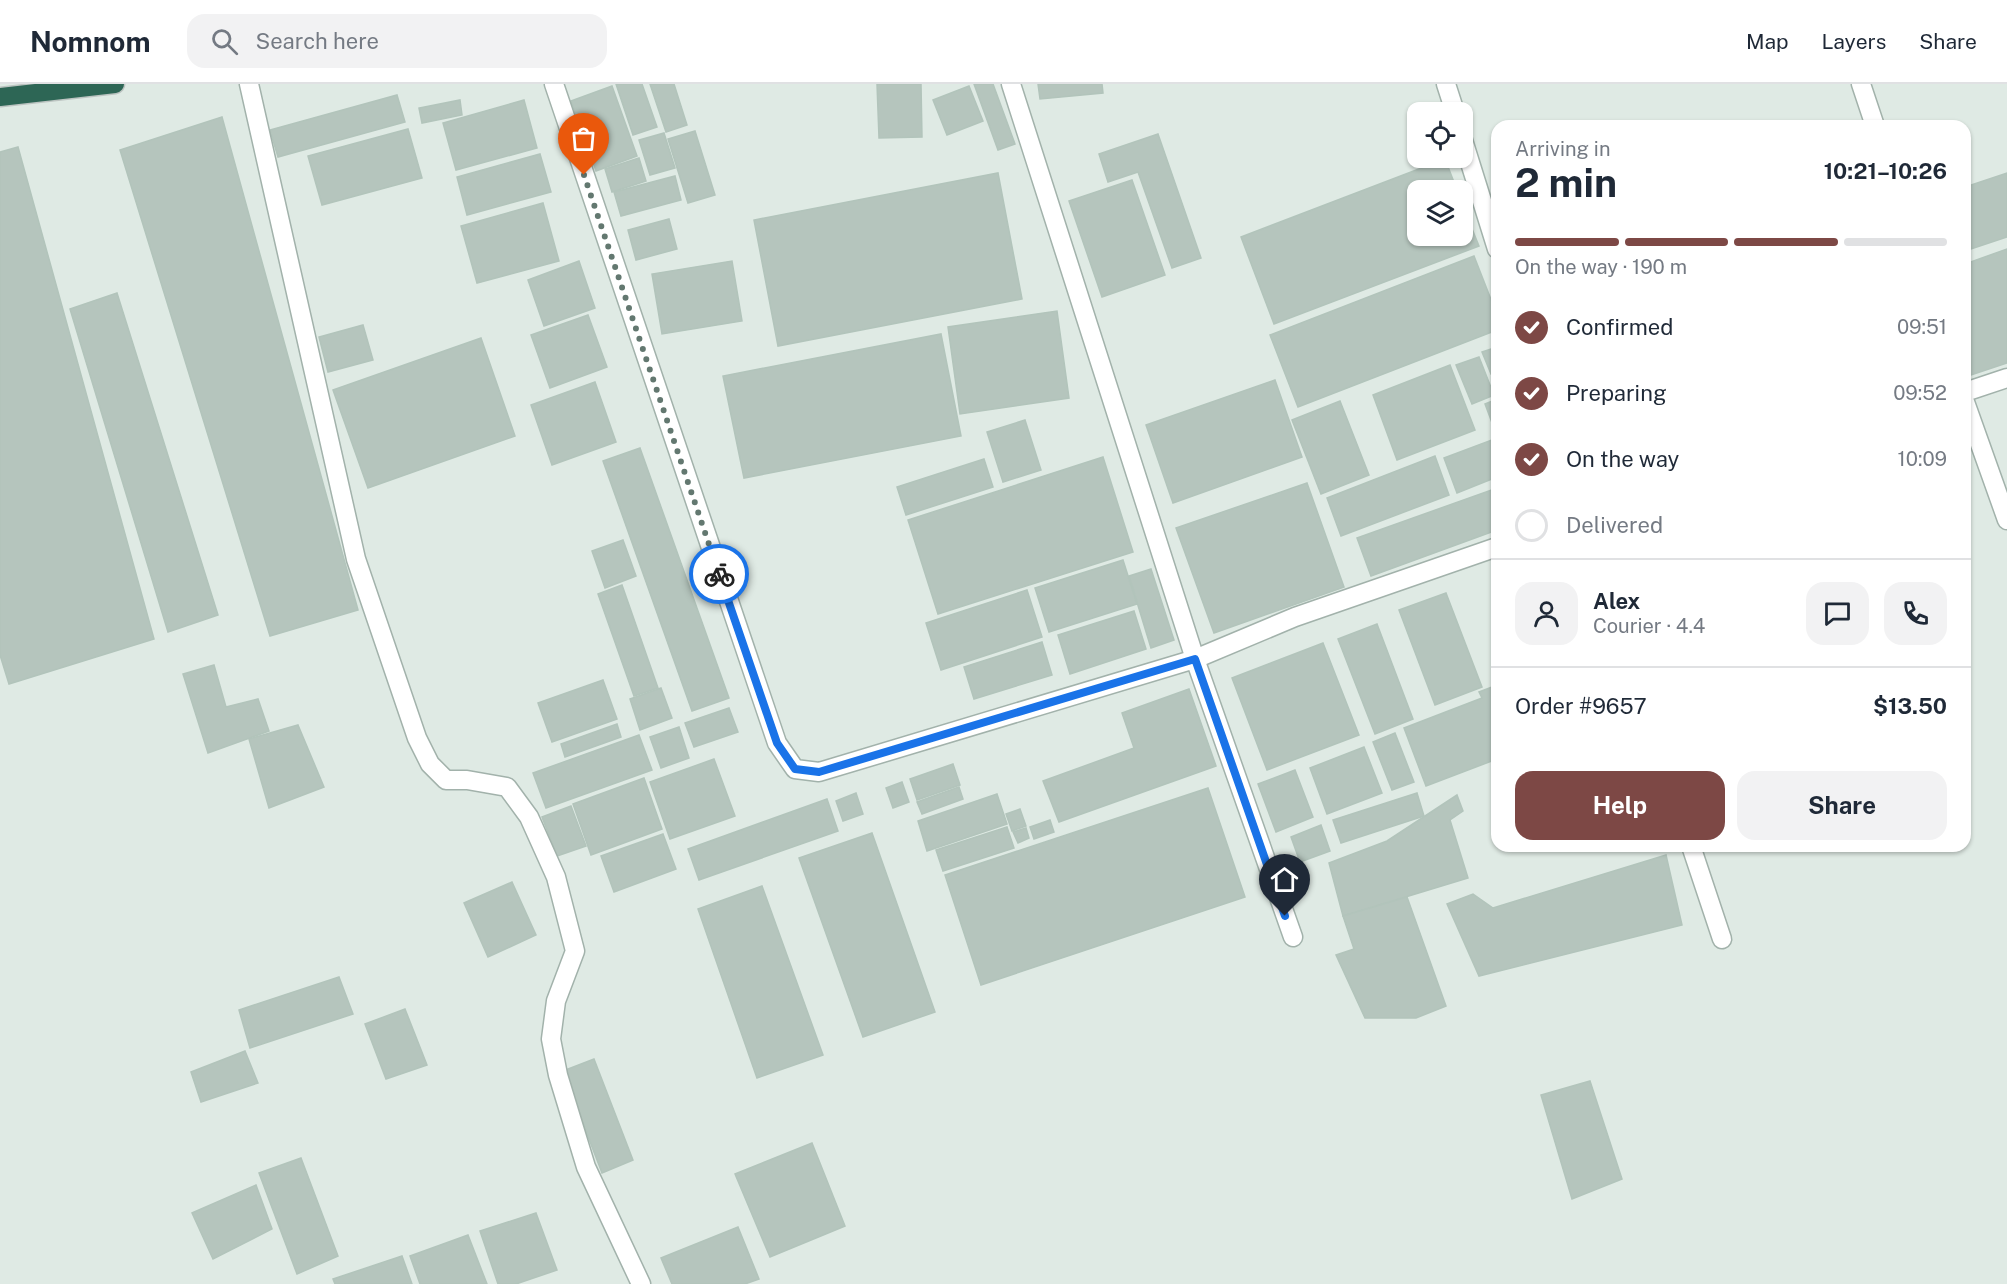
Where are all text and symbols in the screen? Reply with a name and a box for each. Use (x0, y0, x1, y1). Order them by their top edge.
search box (187, 14, 607, 68)
text: Nomnom (30, 25, 151, 58)
icon: search (208, 25, 241, 58)
text: Search here (256, 28, 379, 54)
text: Map (1746, 29, 1789, 54)
text: Layers (1822, 29, 1886, 54)
text: Share (1919, 29, 1977, 54)
map controls (1407, 102, 1473, 246)
button: locate (1407, 102, 1473, 168)
pin (558, 113, 609, 175)
icon: bag (567, 122, 600, 155)
text: Arriving in (1515, 137, 1610, 161)
text: 10:21–10:26 (1824, 158, 1947, 184)
text: 2 min (1515, 160, 1617, 206)
button: layers (1407, 180, 1473, 246)
text: On the way · 190 m (1515, 255, 1687, 279)
icon: check (1515, 311, 1548, 344)
text: Confirmed (1566, 314, 1673, 340)
text: 09:51 (1897, 315, 1947, 339)
icon: check (1515, 377, 1548, 410)
text: Preparing (1566, 380, 1667, 406)
text: 09:52 (1893, 381, 1947, 405)
icon: check (1515, 443, 1548, 476)
text: On the way (1566, 446, 1679, 472)
text: 10:09 (1898, 447, 1947, 471)
text: Delivered (1566, 512, 1663, 538)
courier (689, 544, 749, 604)
icon: bike (703, 558, 736, 591)
button: person (1515, 582, 1578, 645)
button: chat (1806, 582, 1869, 645)
button: phone (1884, 582, 1947, 645)
text: Alex (1593, 588, 1640, 614)
text: Courier · 4.4 (1593, 614, 1705, 638)
text: Order #9657 (1515, 693, 1647, 719)
text: $13.50 (1873, 693, 1947, 719)
button: Help (1515, 771, 1725, 840)
button: Share (1737, 771, 1947, 840)
pin (1259, 854, 1310, 916)
icon: home (1268, 863, 1301, 896)

